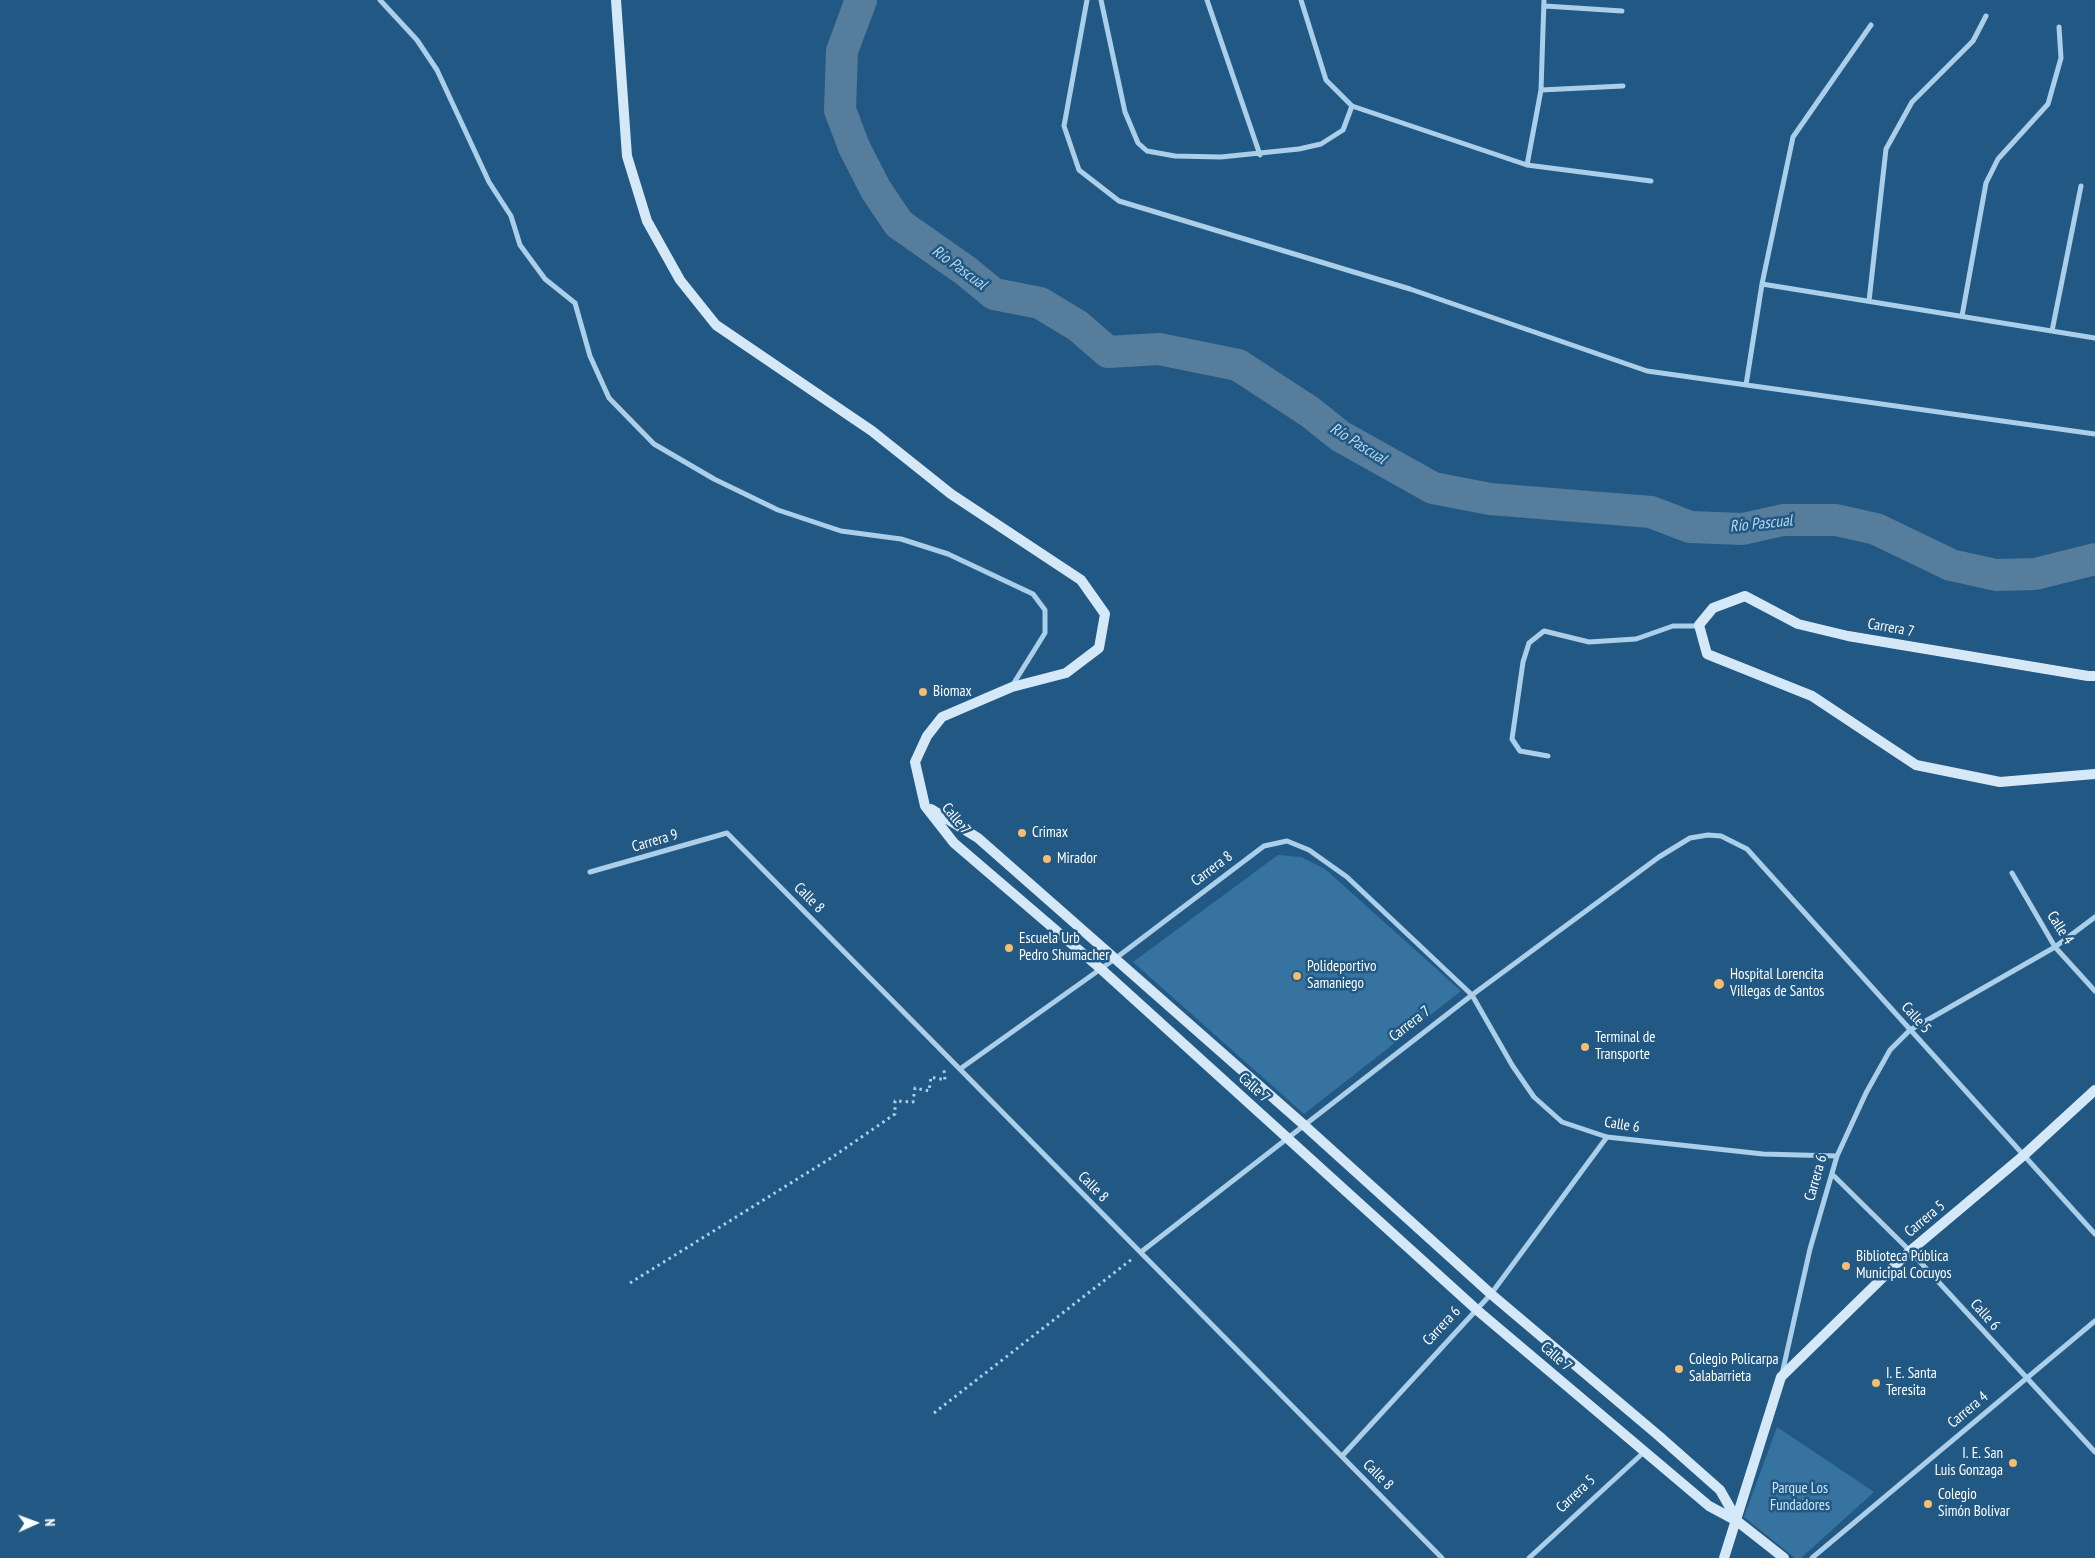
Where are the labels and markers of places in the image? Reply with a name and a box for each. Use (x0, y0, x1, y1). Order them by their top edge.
place label: Biomax (933, 683, 972, 701)
marker: Biomax (917, 686, 929, 698)
place label: Crimax (1032, 824, 1068, 842)
marker: Crimax (1016, 827, 1028, 839)
place label: Mirador (1057, 850, 1097, 868)
marker: Mirador (1041, 853, 1053, 865)
place label: Escuela Urb Pedro Shumacher (1019, 930, 1109, 965)
marker: Escuela Urb Pedro Shumacher (1003, 942, 1015, 954)
place label: Polideportivo Samaniego (1307, 958, 1376, 993)
place label: Hospital Lorencita Villegas de Santos (1730, 966, 1824, 1001)
marker: Polideportivo Samaniego (1291, 970, 1303, 982)
marker: Hospital Lorencita Villegas de Santos (1712, 977, 1726, 991)
place label: Terminal de Transporte (1595, 1029, 1655, 1064)
marker: Terminal de Transporte (1579, 1041, 1591, 1053)
place label: Biblioteca Pública Municipal Cocuyos (1856, 1248, 1952, 1283)
marker: Biblioteca Pública Municipal Cocuyos (1840, 1260, 1852, 1272)
place label: Colegio Policarpa Salabarrieta (1689, 1351, 1778, 1386)
marker: Colegio Policarpa Salabarrieta (1673, 1363, 1685, 1375)
place label: I. E. Santa Teresita (1886, 1365, 1937, 1400)
marker: I. E. Santa Teresita (1870, 1377, 1882, 1389)
place label: I. E. San Luis Gonzaga (1935, 1445, 2003, 1480)
marker: I. E. San Luis Gonzaga (2007, 1457, 2019, 1469)
place label: Colegio Simón Bolívar (1938, 1486, 2010, 1521)
marker: Colegio Simón Bolívar (1922, 1498, 1934, 1510)

